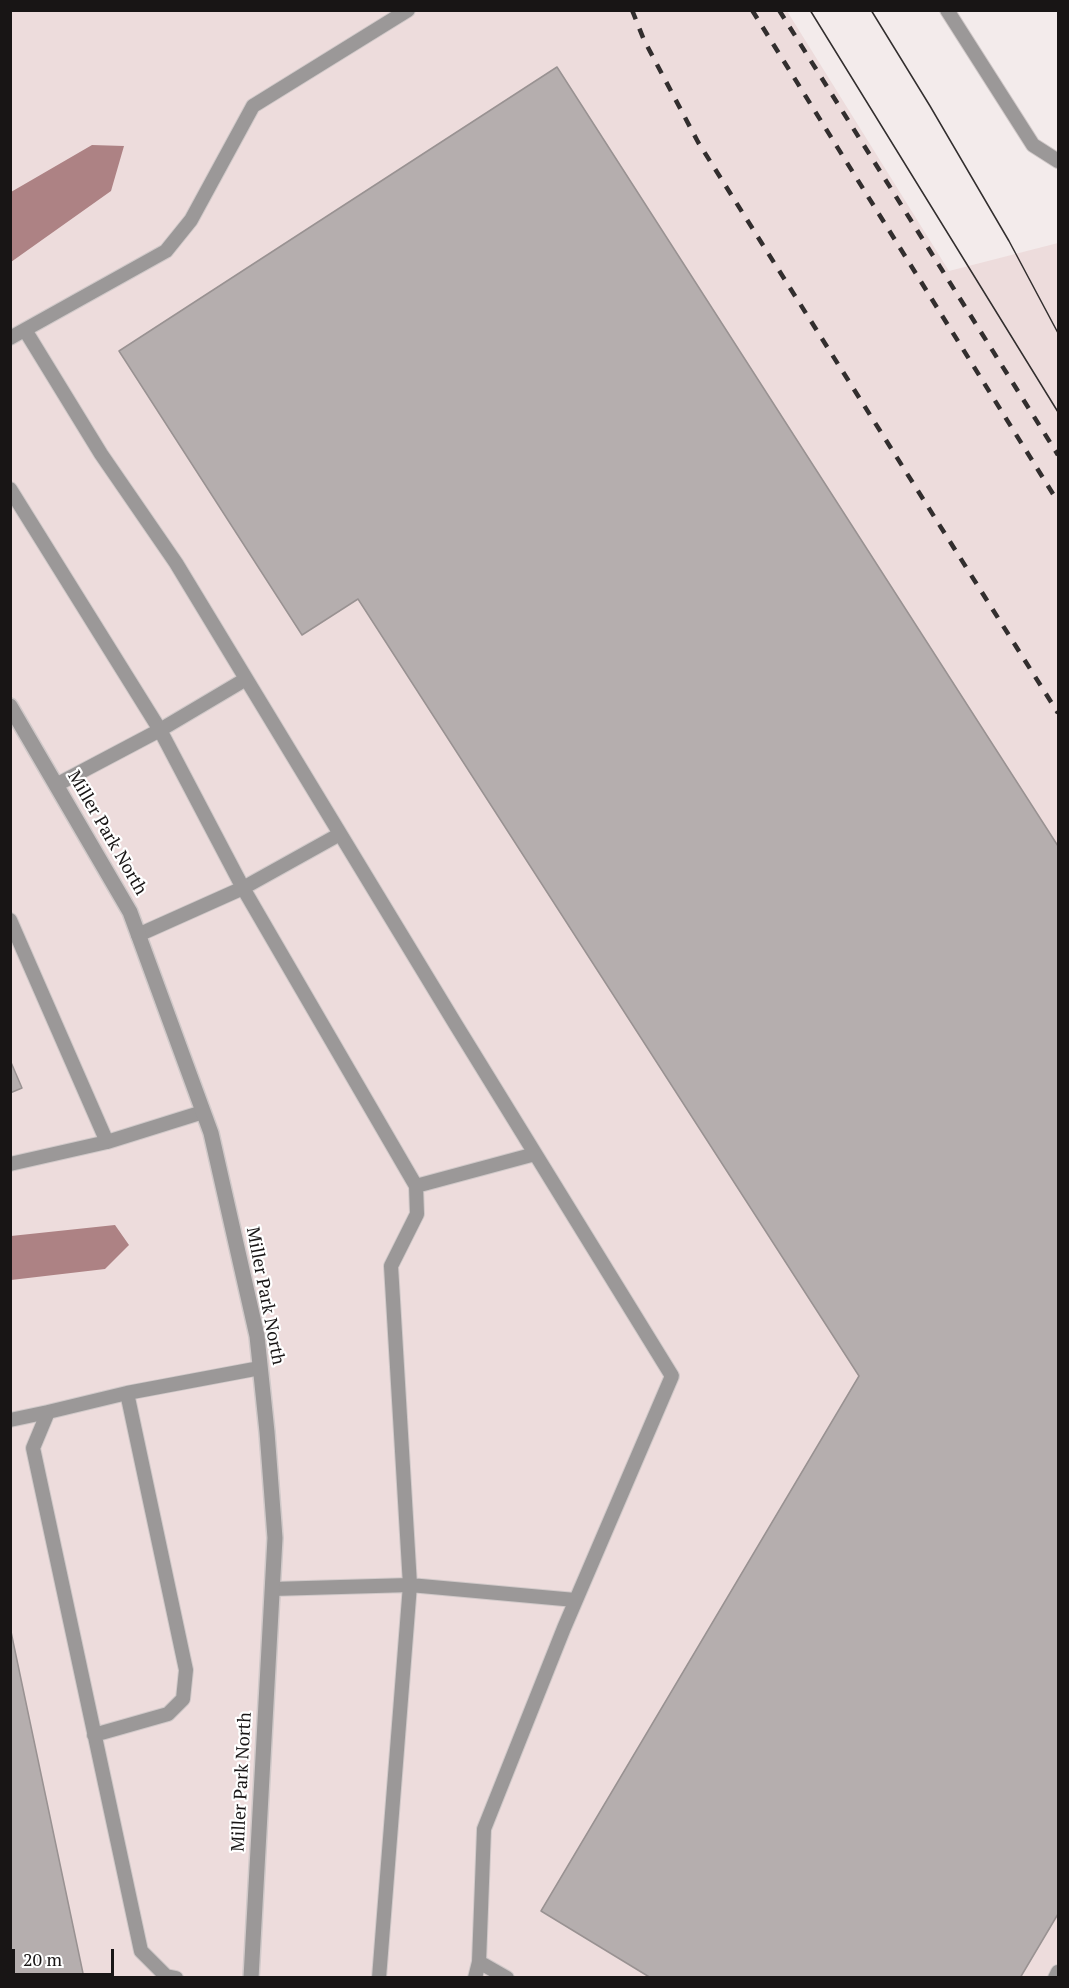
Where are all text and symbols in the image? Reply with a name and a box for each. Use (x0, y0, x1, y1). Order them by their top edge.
street label: Miller Park North (63, 767, 151, 899)
street label: Miller Park North (241, 1225, 289, 1367)
street label: Miller Park North (228, 1712, 256, 1852)
scale bar (15, 1937, 117, 1975)
text: 20 m (23, 1947, 62, 1971)

